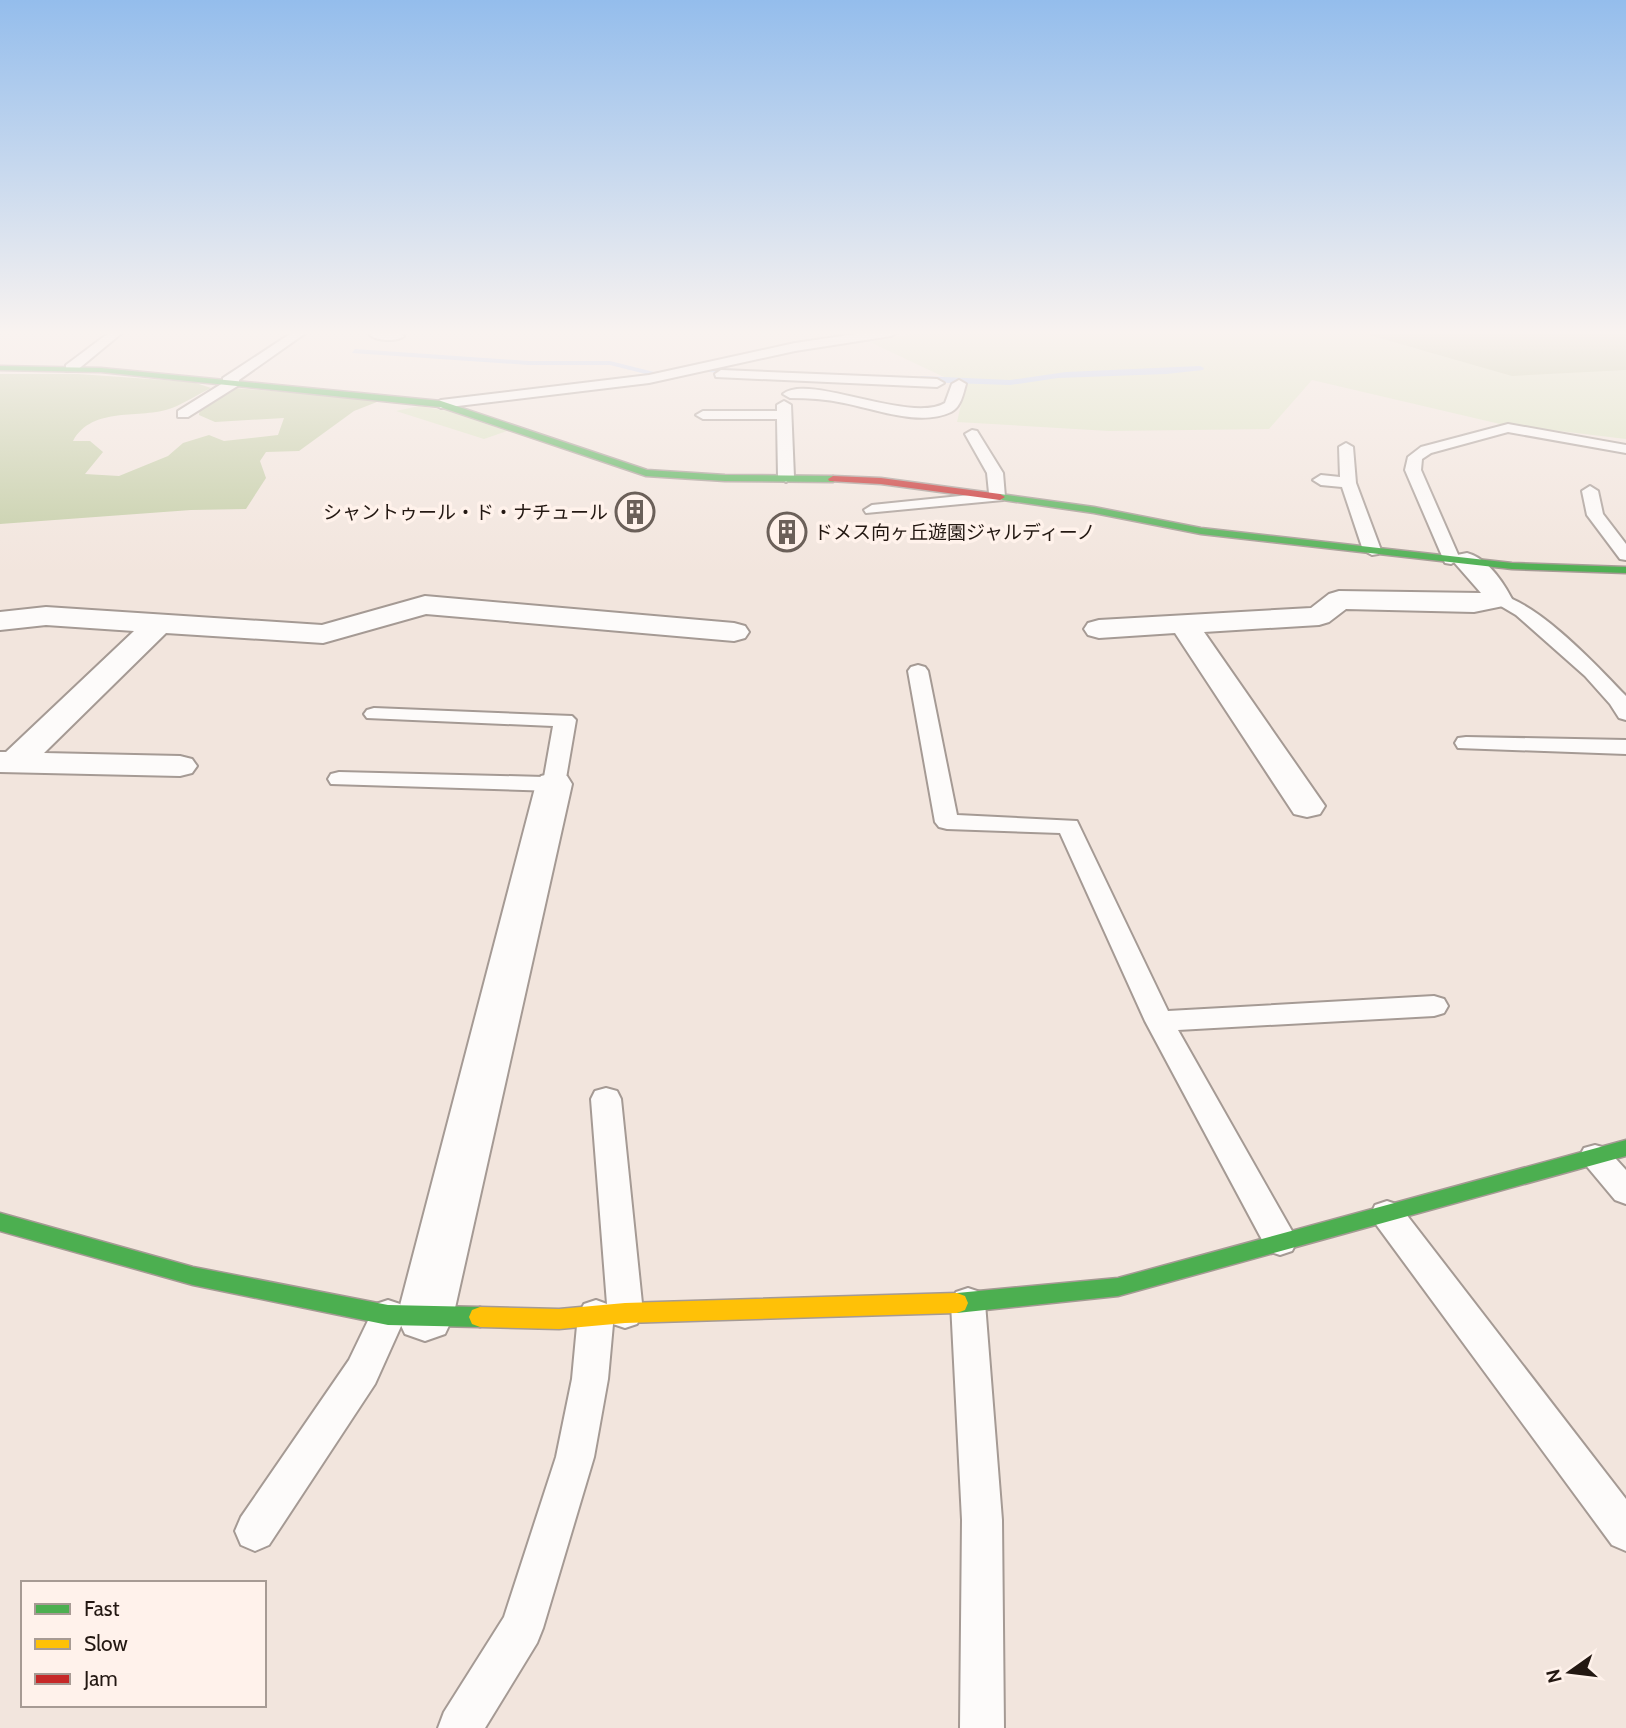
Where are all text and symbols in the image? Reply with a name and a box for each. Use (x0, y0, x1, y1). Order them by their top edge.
building icon: シャントゥール・ド・ナチュール (614, 491, 656, 533)
place label: シャントゥール・ド・ナチュール (323, 501, 608, 524)
building icon: ドメス向ヶ丘遊園ジャルディーノ (766, 511, 808, 553)
place label: ドメス向ヶ丘遊園ジャルディーノ (814, 521, 1096, 544)
legend (21, 1581, 266, 1707)
text: Fast (84, 1596, 120, 1621)
text: Slow (84, 1631, 128, 1656)
north arrow (1535, 1637, 1605, 1707)
text: Jam (83, 1666, 118, 1691)
text: N (1541, 1667, 1567, 1685)

